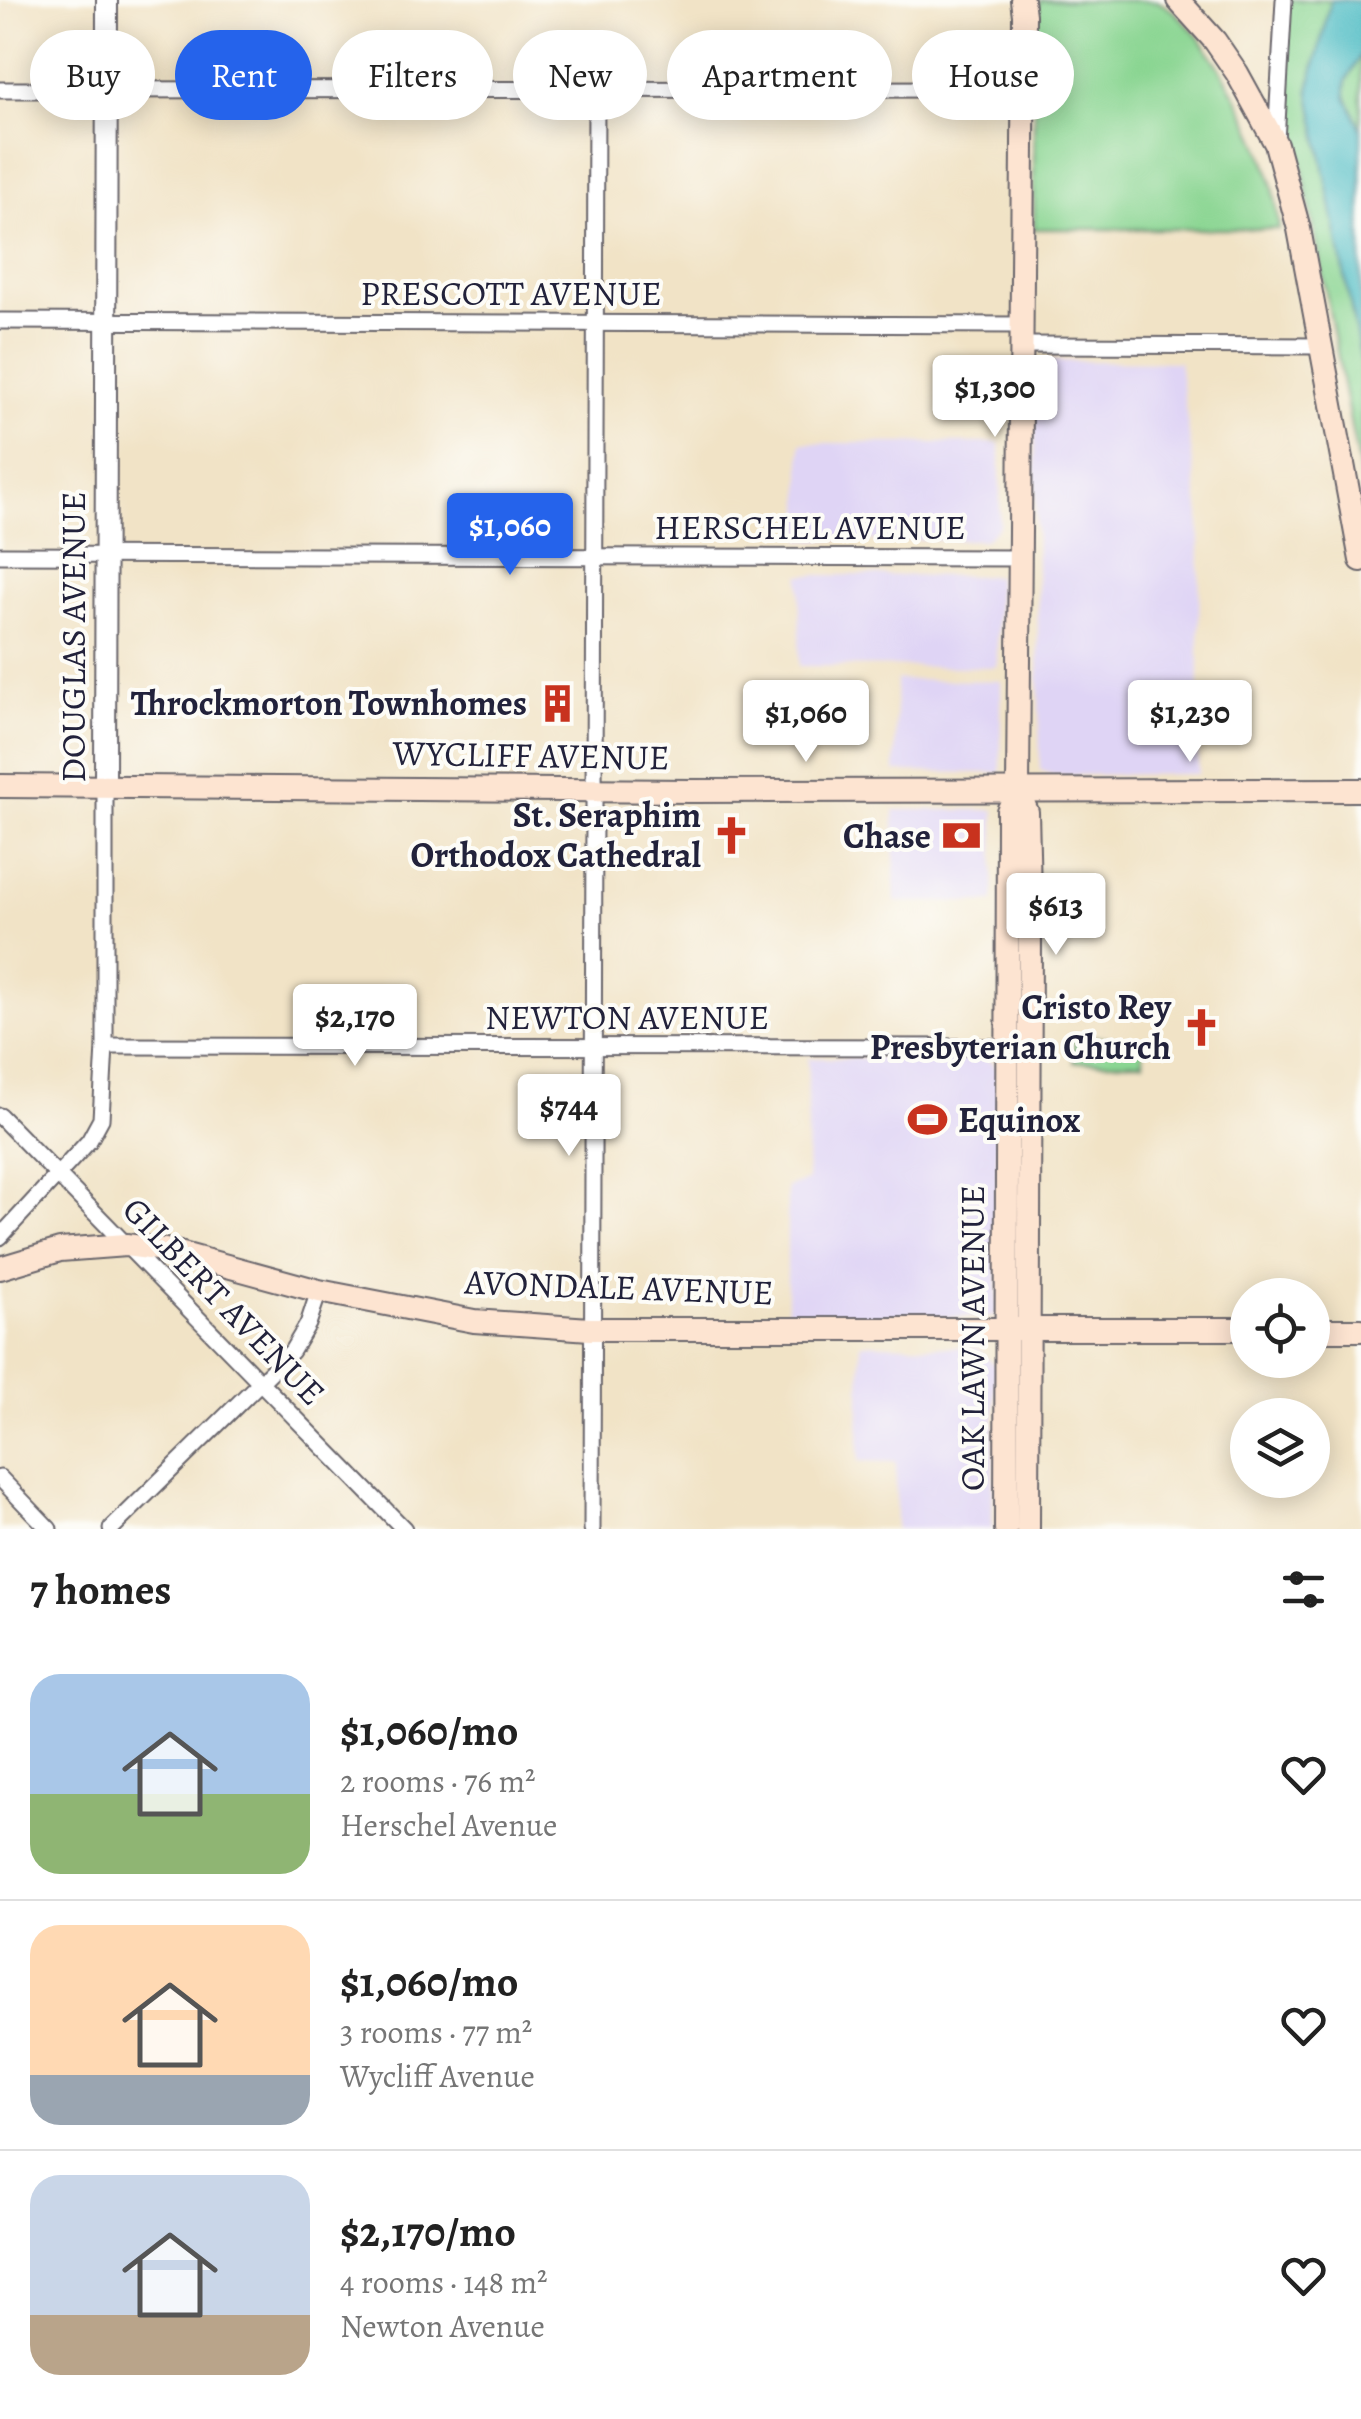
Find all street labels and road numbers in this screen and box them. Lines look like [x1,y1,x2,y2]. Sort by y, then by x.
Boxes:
street label: PRESCOTT AVENUE [360,269,662,317]
street label: DOUGLAS AVENUE [49,491,97,783]
street label: HERSCHEL AVENUE [654,503,966,551]
street label: WYCLIFF AVENUE [391,729,670,781]
street label: NEWTON AVENUE [485,993,769,1041]
street label: OAK LAWN AVENUE [948,1185,996,1491]
street label: GILBERT AVENUE [112,1186,336,1416]
street label: AVONDALE AVENUE [463,1258,774,1316]

